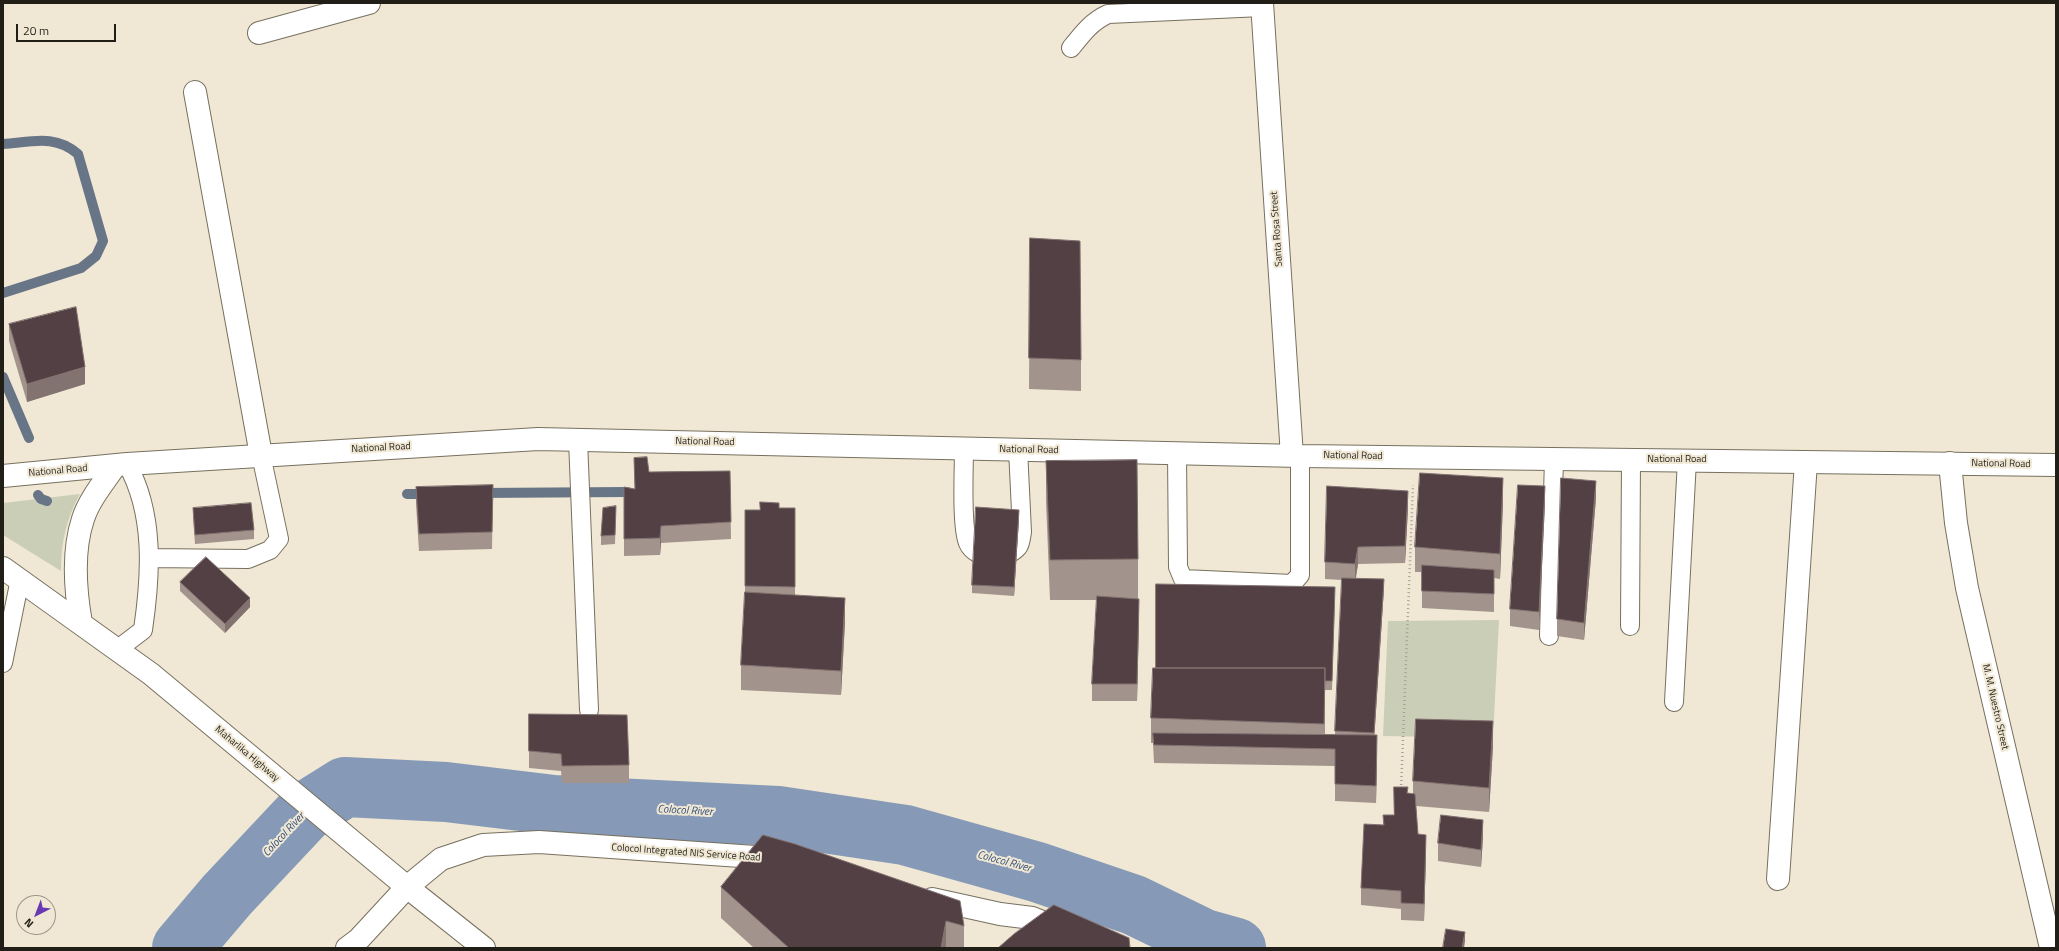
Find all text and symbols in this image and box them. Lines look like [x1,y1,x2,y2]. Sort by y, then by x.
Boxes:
scale bar [18,16,118,42]
text: 20 m [23,21,49,40]
street label: Santa Rosa Street [1268,191,1286,267]
street label: National Road [675,435,735,449]
street label: National Road [351,440,411,456]
street label: National Road [999,443,1059,457]
street label: National Road [1323,449,1383,463]
street label: National Road [1647,454,1707,466]
street label: National Road [1971,457,2031,471]
street label: National Road [28,462,88,480]
street label: M. M. Nuestro Street [1979,663,2011,751]
street label: Maharlika Highway [212,724,282,784]
water label: Colocol River [657,803,713,819]
water label: Colocol River [260,810,308,860]
street label: Colocol Integrated NIS Service Road [611,842,761,864]
water label: Colocol River [976,848,1032,876]
north arrow [16,895,56,935]
text: N [20,915,37,932]

